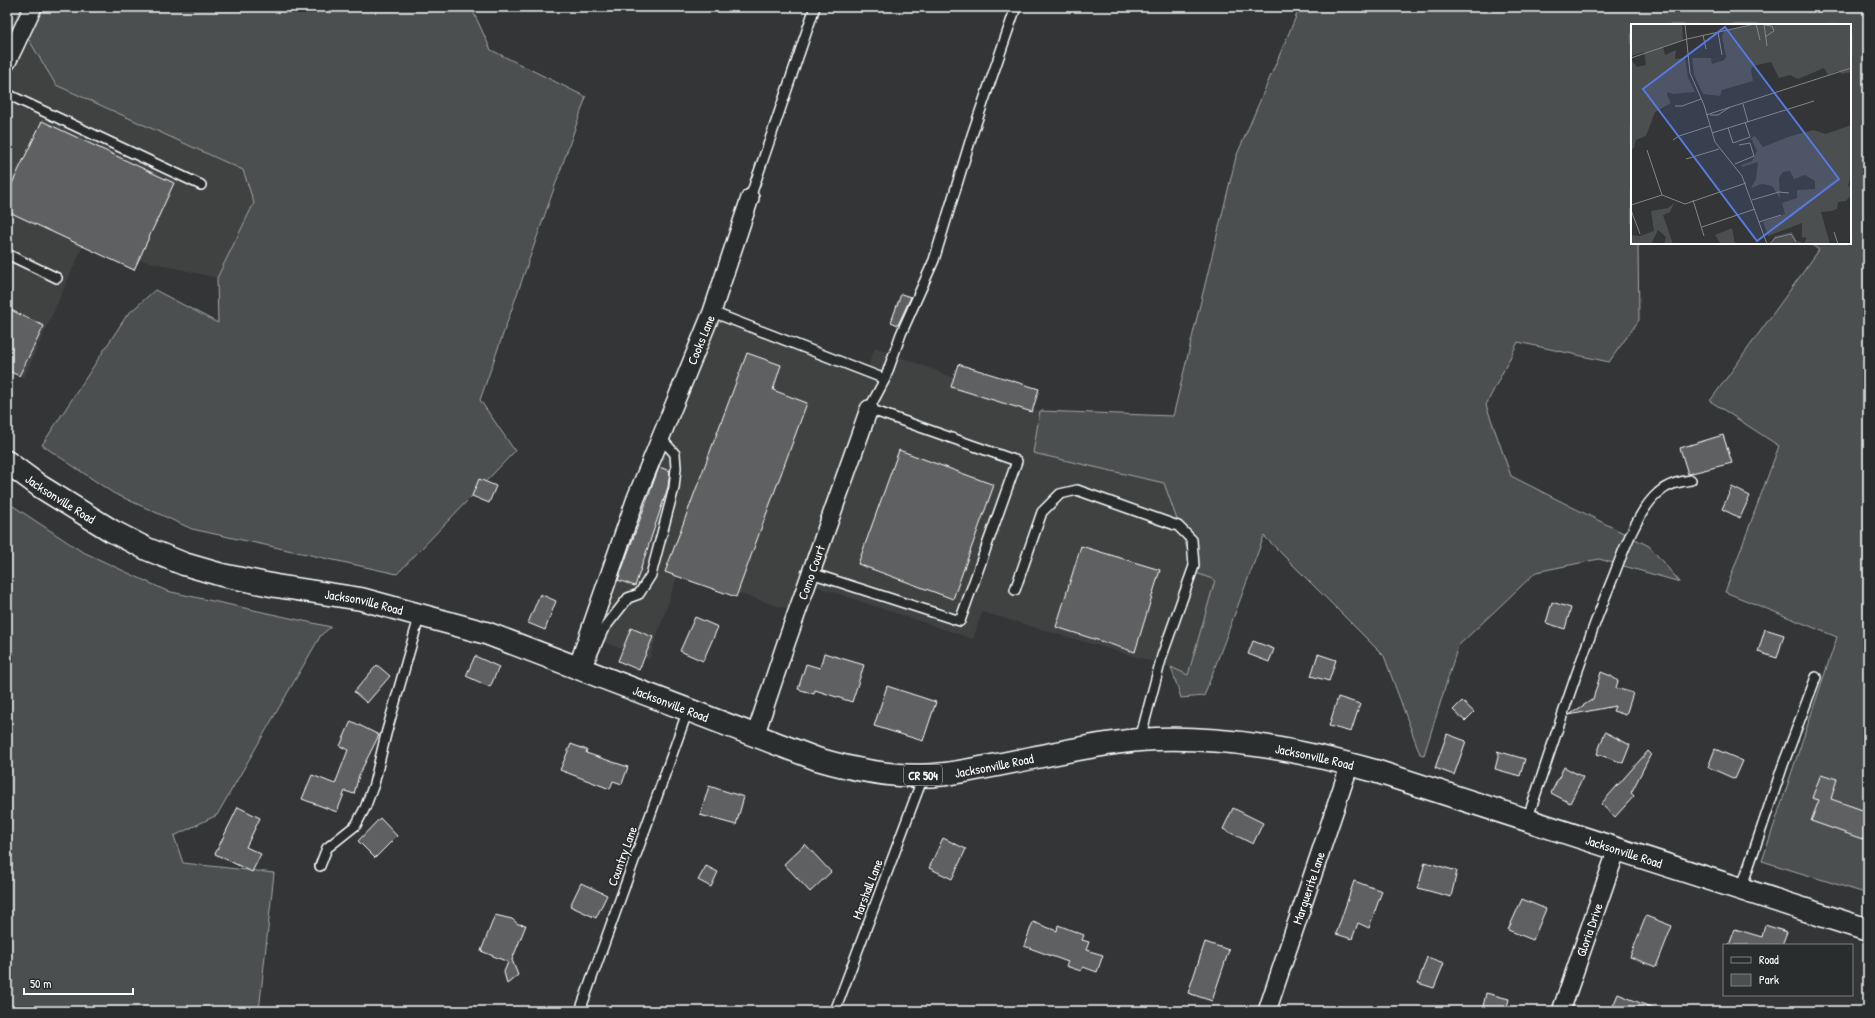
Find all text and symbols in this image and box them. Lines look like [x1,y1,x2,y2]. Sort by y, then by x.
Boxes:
inset map [1631,24,1851,244]
street label: Cooks Lane [683,312,719,367]
street label: Jacksonville Road [22,470,99,528]
street label: Como Court [793,542,829,602]
street label: Jacksonville Road [323,585,405,619]
street label: Jacksonville Road [630,681,711,726]
street label: Jacksonville Road [1274,739,1356,774]
street label: Jacksonville Road [953,749,1035,782]
road number: CR 504 [904,765,942,785]
street label: Country Lane [603,824,641,888]
street label: Jacksonville Road [1583,830,1665,872]
street label: Marguerite Lane [1288,849,1329,927]
street label: Marshall Lane [847,856,887,922]
street label: Gloria Drive [1572,901,1607,959]
legend [1723,944,1853,996]
text: Road [1759,951,1779,968]
scale bar [24,970,133,996]
text: Park [1759,971,1779,988]
text: 50 m [30,975,51,992]

